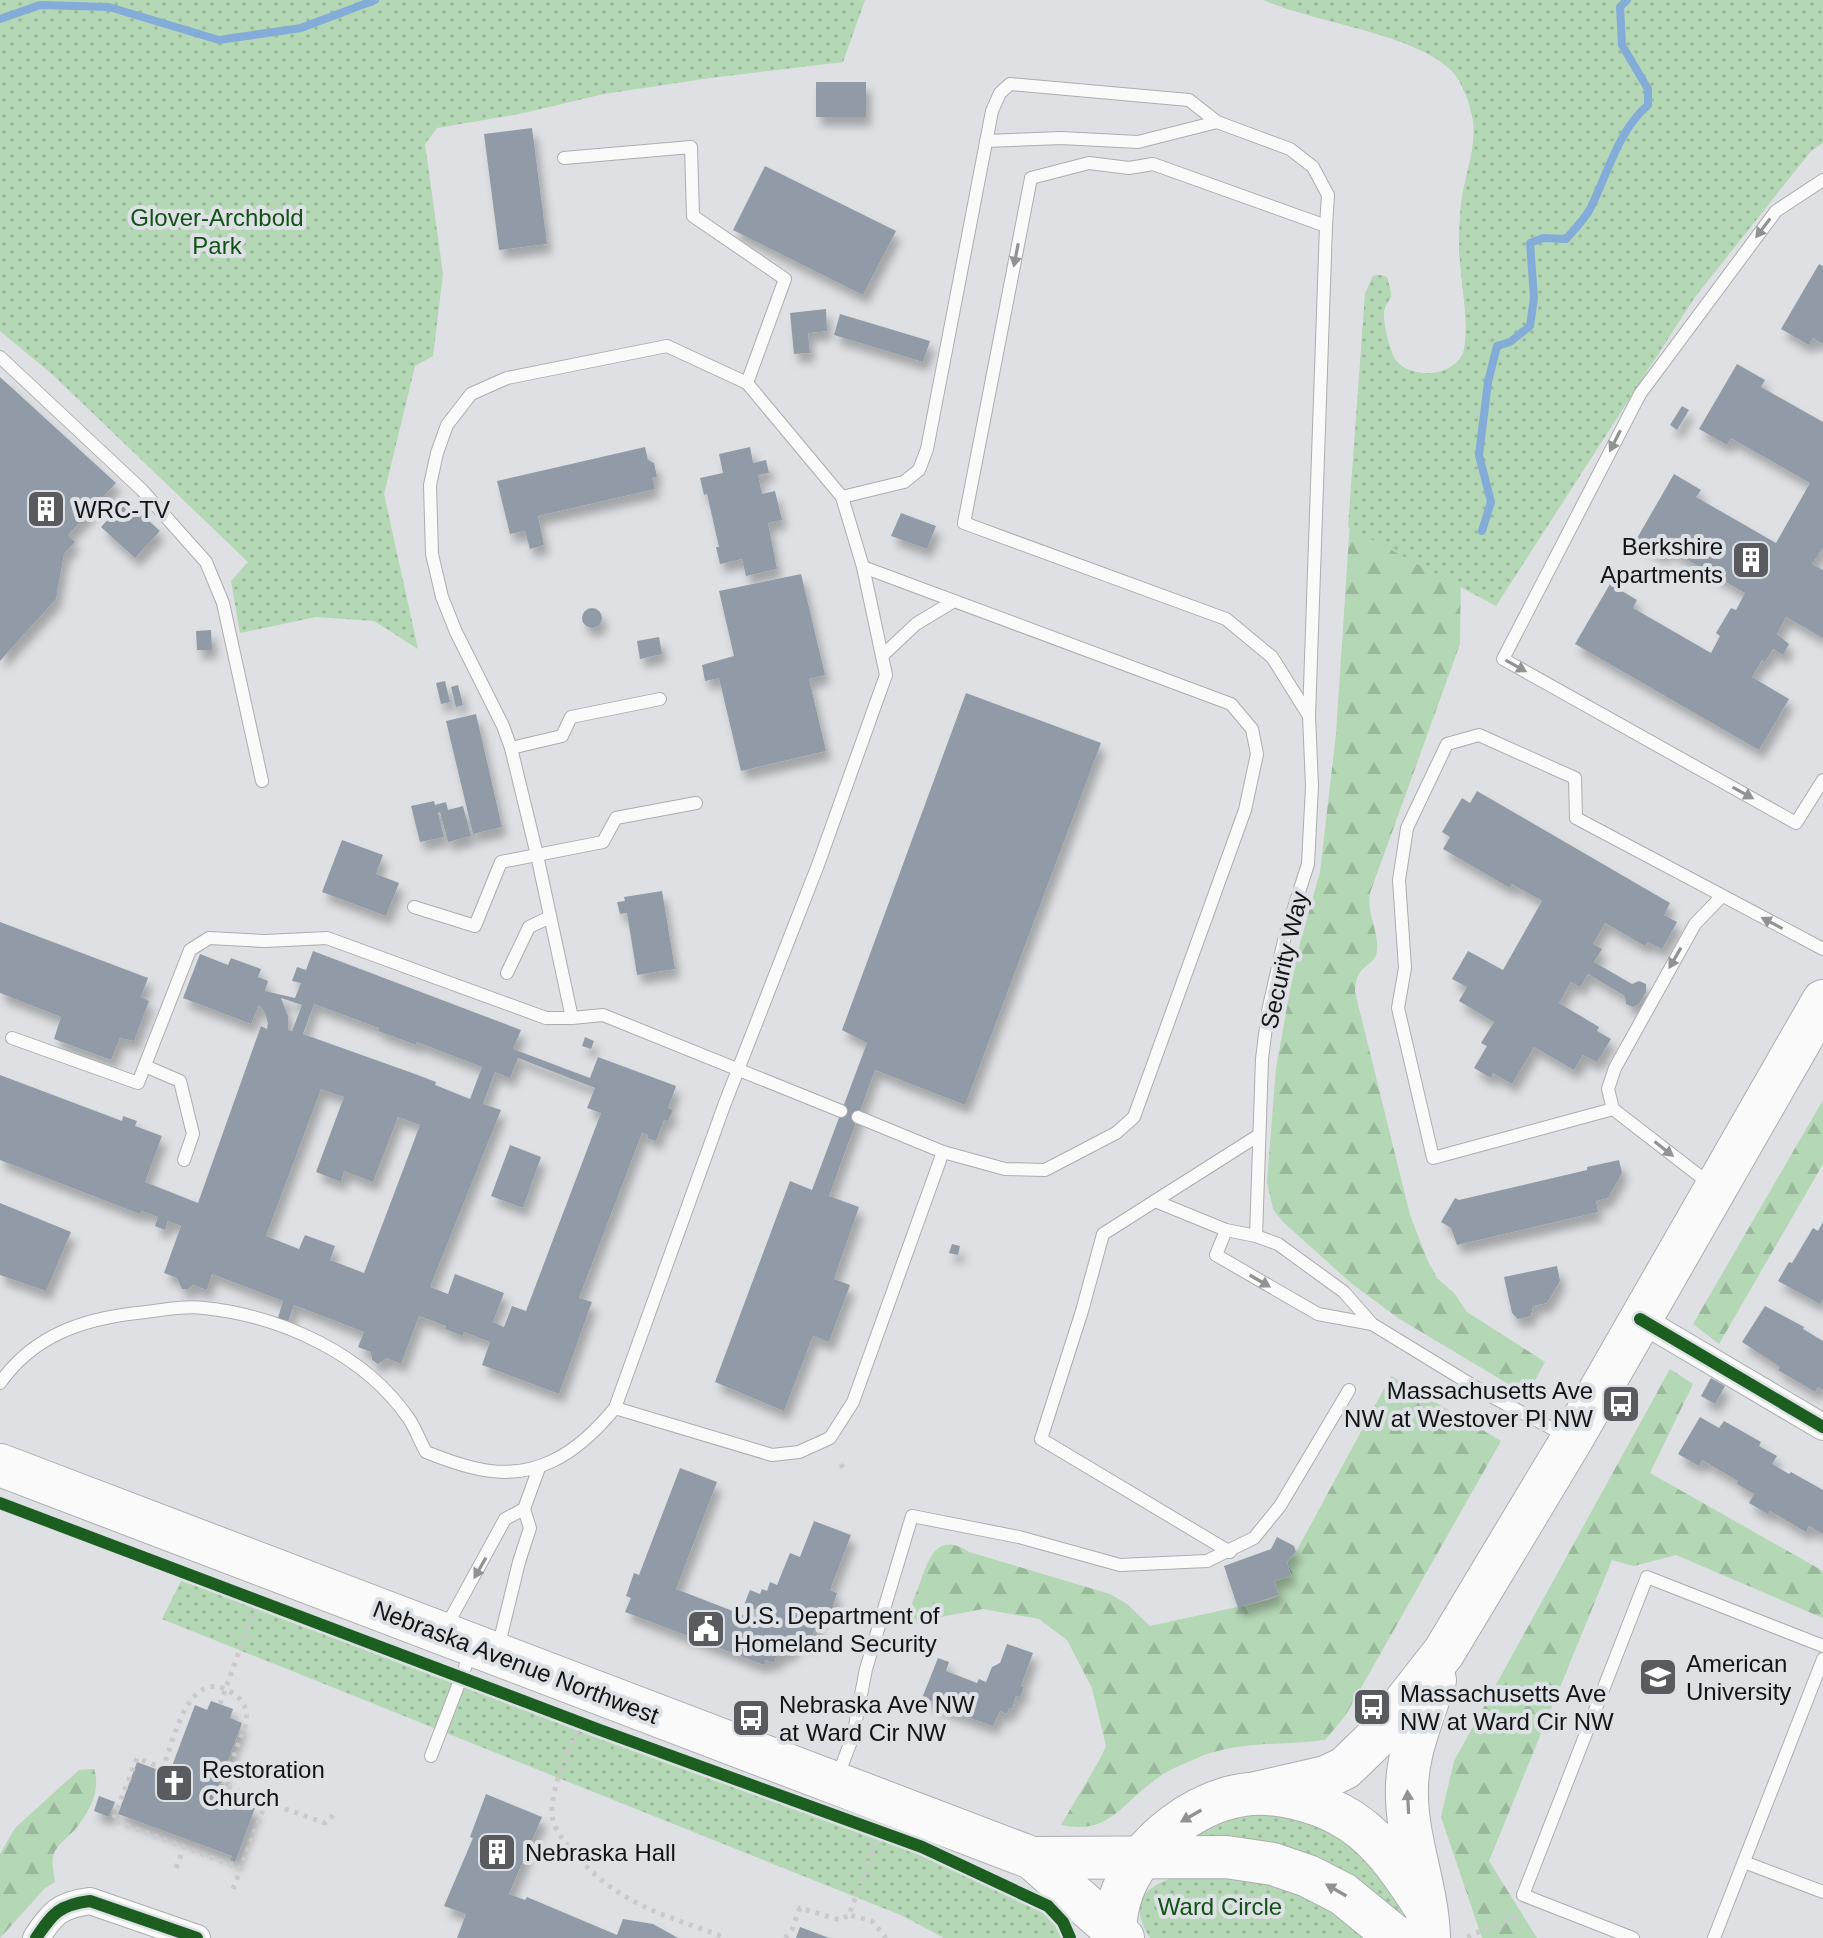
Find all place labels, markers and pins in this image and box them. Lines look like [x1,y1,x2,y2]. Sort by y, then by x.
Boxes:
building icon: WRC-TV [25,488,67,530]
place label: WRC-TV [74,496,170,523]
place label: Berkshire Apartments [1600,533,1723,588]
building icon: Berkshire Apartments [1730,539,1772,581]
place label: Massachusetts Ave NW at Westover Pl NW [1344,1377,1593,1432]
bus stop icon: Massachusetts Ave NW at Westover Pl NW [1600,1383,1642,1425]
place label: U.S. Department of Homeland Security [734,1602,940,1657]
public building icon: U.S. Department of Homeland Security [685,1608,727,1650]
place label: American University [1686,1650,1791,1705]
school or university icon: American University [1637,1656,1679,1698]
place label: Massachusetts Ave NW at Ward Cir NW [1400,1680,1614,1735]
bus stop icon: Massachusetts Ave NW at Ward Cir NW [1351,1686,1393,1728]
place label: Nebraska Ave NW at Ward Cir NW [779,1691,975,1746]
bus stop icon: Nebraska Ave NW at Ward Cir NW [730,1697,772,1739]
place label: Restoration Church [202,1756,325,1811]
church icon: Restoration Church [153,1762,195,1804]
building icon: Nebraska Hall [476,1831,518,1873]
place label: Nebraska Hall [525,1839,676,1866]

